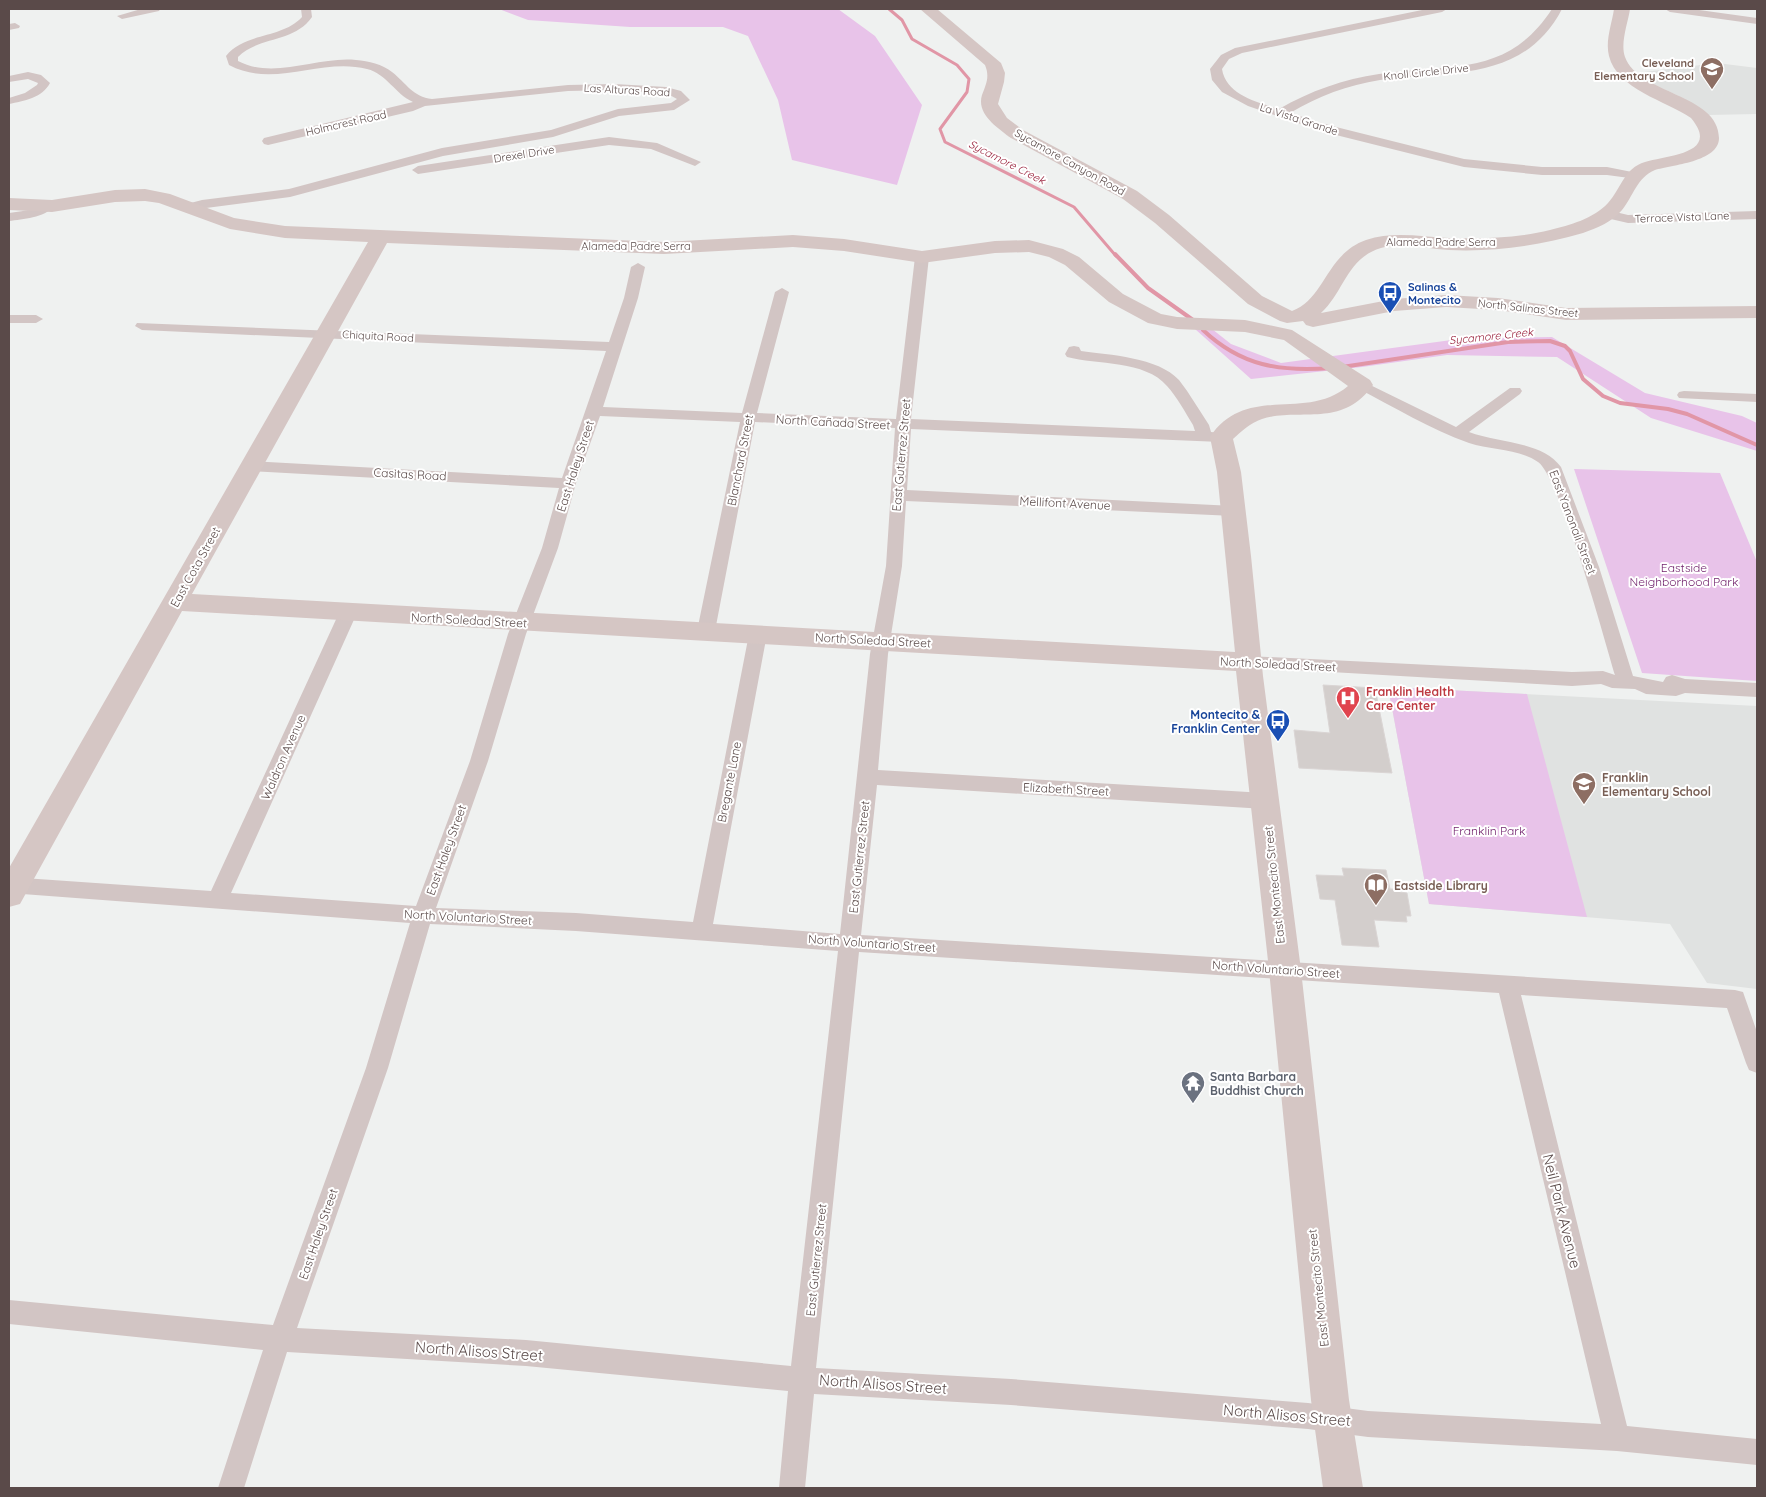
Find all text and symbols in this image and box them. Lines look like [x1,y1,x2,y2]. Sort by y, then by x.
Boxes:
place label: Cleveland Elementary School [1594,56,1694,83]
school or university icon: Cleveland Elementary School [1699,56,1725,90]
street label: Knoll Circle Drive [1383,61,1469,83]
street label: Las Alturas Road [583,81,671,99]
street label: La Vista Grande [1258,100,1340,138]
street label: Holmcrest Road [304,107,388,139]
street label: Sycamore Canyon Road [1012,126,1128,198]
water label: Sycamore Creek [966,137,1049,188]
street label: Drexel Drive [493,142,555,166]
street label: Terrace Vista Lane [1634,208,1730,226]
street label: Alameda Padre Serra [1386,235,1496,249]
street label: Alameda Padre Serra [581,239,691,253]
bus stop icon: Salinas & Montecito [1377,280,1403,314]
place label: Salinas & Montecito [1408,280,1461,307]
street label: North Salinas Street [1477,296,1579,320]
water label: Sycamore Creek [1448,325,1535,347]
street label: Chiquita Road [342,327,414,345]
street label: East Gutierrez Street [889,398,913,512]
street label: North Cañada Street [775,412,891,432]
street label: Blanchard Street [724,413,756,507]
street label: East Haley Street [553,418,597,514]
street label: Casitas Road [373,465,447,483]
street label: East Yanonali Street [1546,468,1600,576]
street label: Mellifont Avenue [1019,493,1111,513]
street label: East Cota Street [167,524,223,610]
park label: Eastside Neighborhood Park [1630,560,1738,589]
street label: North Soledad Street [411,609,527,631]
street label: North Soledad Street [815,629,931,651]
street label: North Soledad Street [1220,653,1336,675]
place label: Franklin Health Care Center [1366,684,1454,713]
hospital icon: Franklin Health Care Center [1335,685,1361,719]
place label: Montecito & Franklin Center [1171,707,1260,736]
bus stop icon: Montecito & Franklin Center [1265,708,1291,742]
street label: Waldron Avenue [258,712,309,802]
street label: Bregante Lane [714,740,744,824]
place label: Franklin Elementary School [1602,770,1711,799]
school or university icon: Franklin Elementary School [1571,771,1597,805]
street label: Elizabeth Street [1023,779,1109,799]
street label: East Gutierrez Street [846,800,872,914]
street label: East Haley Street [423,803,469,897]
park label: Franklin Park [1453,823,1525,838]
street label: East Montecito Street [1260,826,1288,944]
library icon: Eastside Library [1363,872,1389,906]
place label: Eastside Library [1394,878,1488,893]
street label: North Voluntario Street [404,906,532,928]
street label: North Voluntario Street [808,931,936,955]
street label: North Voluntario Street [1212,957,1340,981]
place label: Santa Barbara Buddhist Church [1210,1069,1304,1098]
temple icon: Santa Barbara Buddhist Church [1180,1070,1206,1104]
street label: Neil Park Avenue [1539,1152,1585,1270]
street label: East Haley Street [295,1187,341,1281]
street label: East Gutierrez Street [803,1203,829,1317]
street label: East Montecito Street [1304,1229,1332,1347]
street label: North Alisos Street [414,1337,544,1365]
street label: North Alisos Street [818,1370,948,1398]
street label: North Alisos Street [1222,1400,1352,1430]

